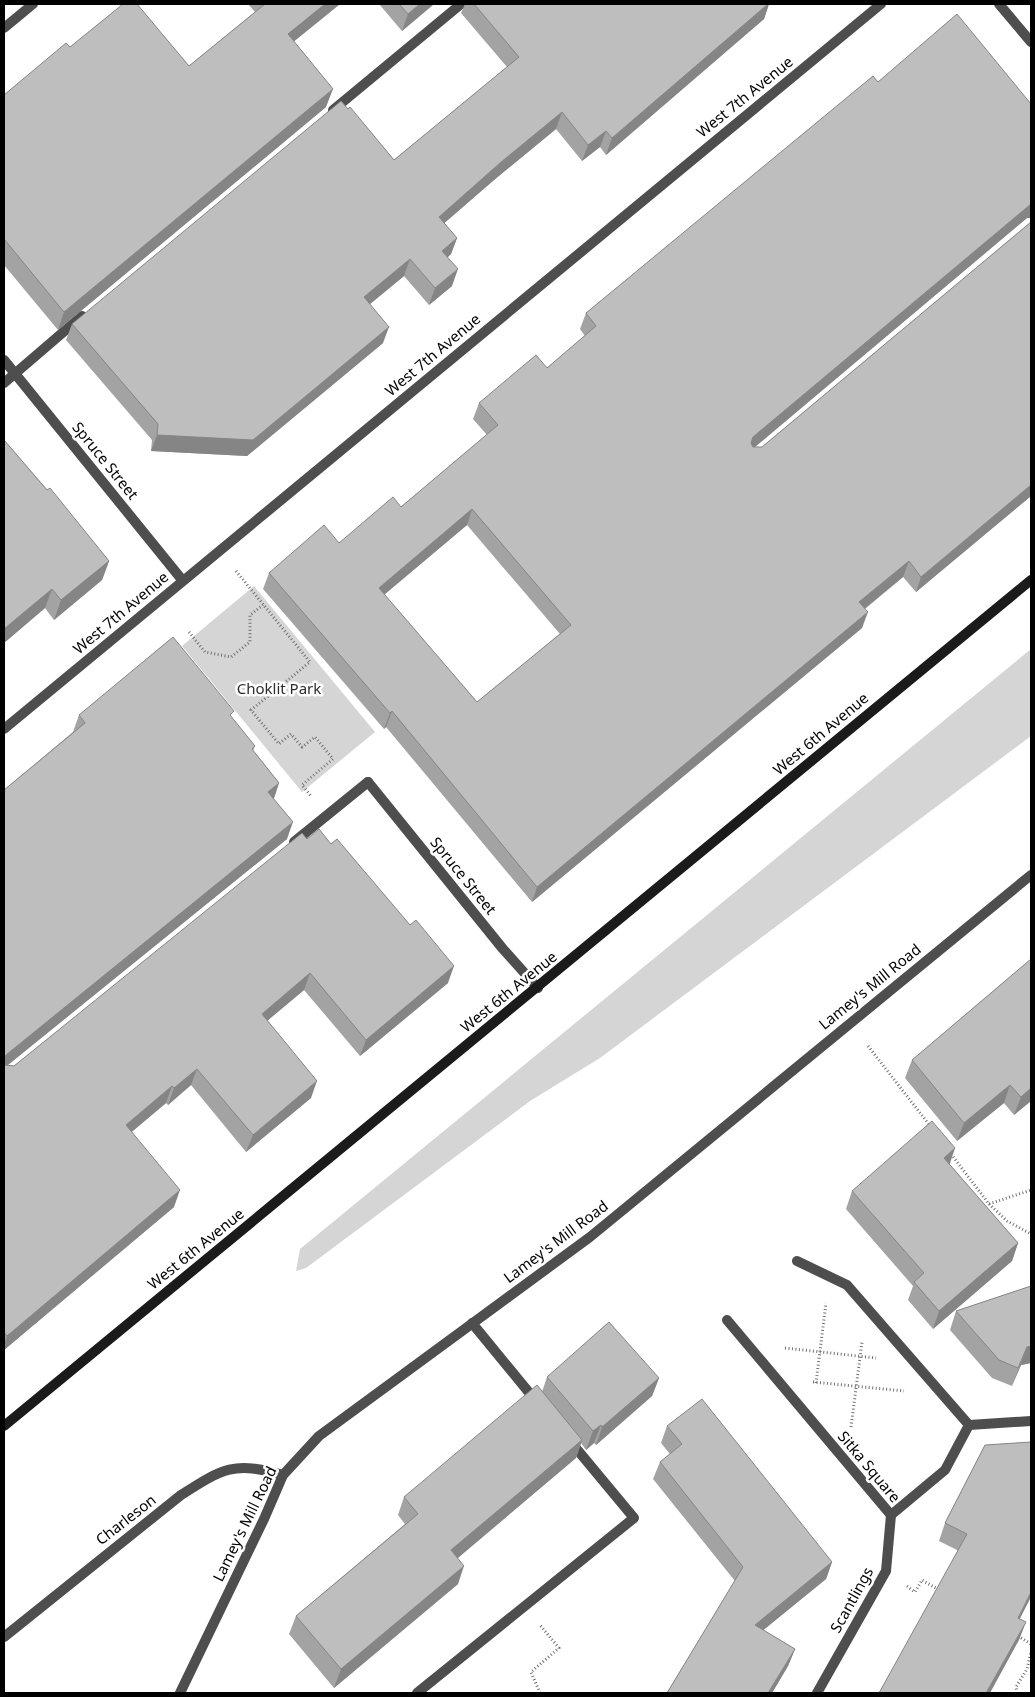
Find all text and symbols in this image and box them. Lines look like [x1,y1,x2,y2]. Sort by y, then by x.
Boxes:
street label: West 7th Avenue [692,51,797,141]
street label: West 7th Avenue [381,309,484,400]
street label: Spruce Street [68,417,144,504]
street label: West 7th Avenue [69,567,172,658]
park label: Choklit Park [237,678,321,698]
street label: West 6th Avenue [769,688,872,779]
street label: Spruce Street [426,832,502,919]
street label: Lamey's Mill Road [814,939,925,1034]
street label: West 6th Avenue [456,946,561,1036]
street label: Lamey's Mill Road [499,1195,612,1287]
street label: West 6th Avenue [143,1203,248,1293]
street label: Sitka Square [834,1426,906,1506]
street label: Lamey's Mill Road [208,1463,281,1585]
street label: Charleson [91,1489,160,1549]
street label: Scantlings [825,1563,877,1636]

